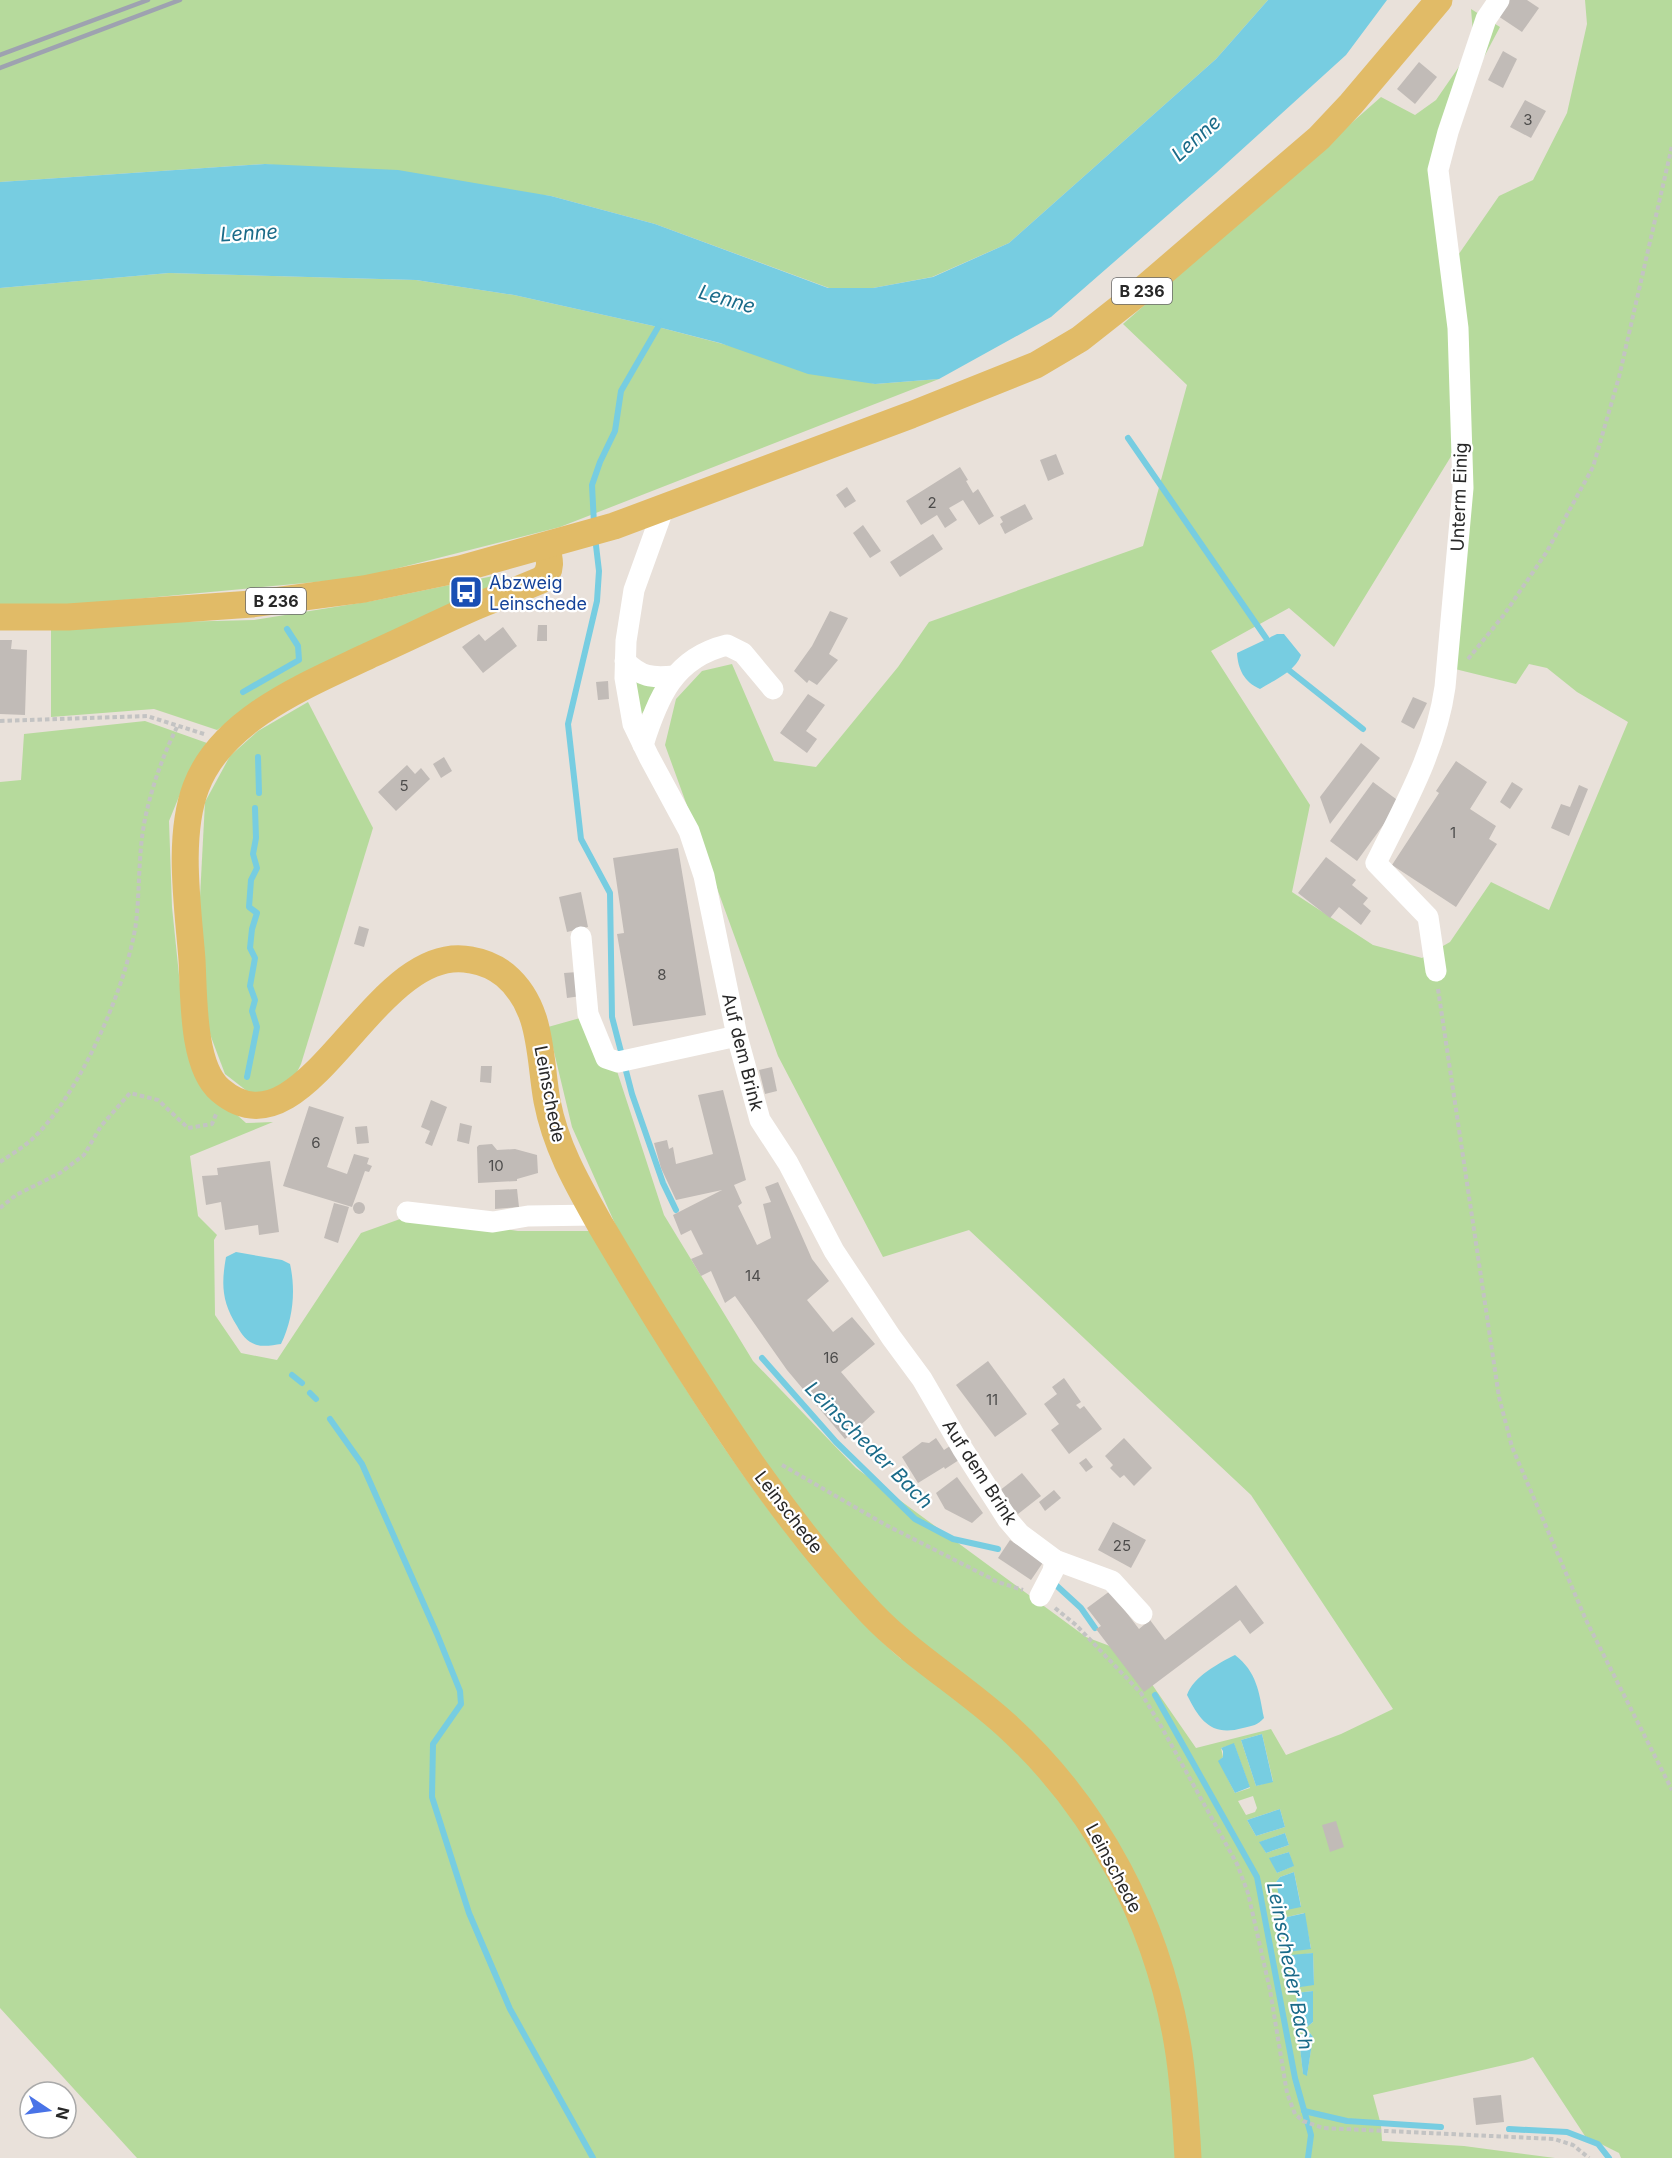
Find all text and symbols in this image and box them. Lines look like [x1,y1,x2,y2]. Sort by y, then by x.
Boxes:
water label: Lenne [1166,110,1226,166]
house number: 3 [1523,110,1533,129]
water label: Lenne [219,219,279,247]
road number: B 236 [1112,278,1172,304]
water label: Lenne [696,279,758,319]
street label: Unterm Einig [1447,442,1471,552]
house number: 2 [927,493,937,512]
place label: Abzweig Leinschede [489,572,587,614]
bus stop icon: Abzweig Leinschede [448,574,484,610]
road number: B 236 [246,588,306,614]
house number: 5 [399,776,409,795]
house number: 1 [1450,823,1456,842]
house number: 8 [657,965,667,984]
street label: Auf dem Brink [718,991,768,1113]
street label: Leinschede [530,1044,570,1144]
house number: 6 [311,1133,321,1152]
house number: 10 [488,1156,504,1175]
house number: 14 [745,1266,761,1285]
house number: 16 [823,1348,839,1367]
water label: Leinscheder Bach [800,1376,938,1514]
house number: 11 [986,1390,998,1409]
street label: Auf dem Brink [938,1416,1022,1528]
street label: Leinschede [751,1467,827,1557]
house number: 25 [1113,1536,1131,1555]
street label: Leinschede [1082,1820,1146,1916]
water label: Leinscheder Bach [1262,1880,1318,2052]
north arrow [18,2080,78,2140]
text: N [51,2105,74,2122]

